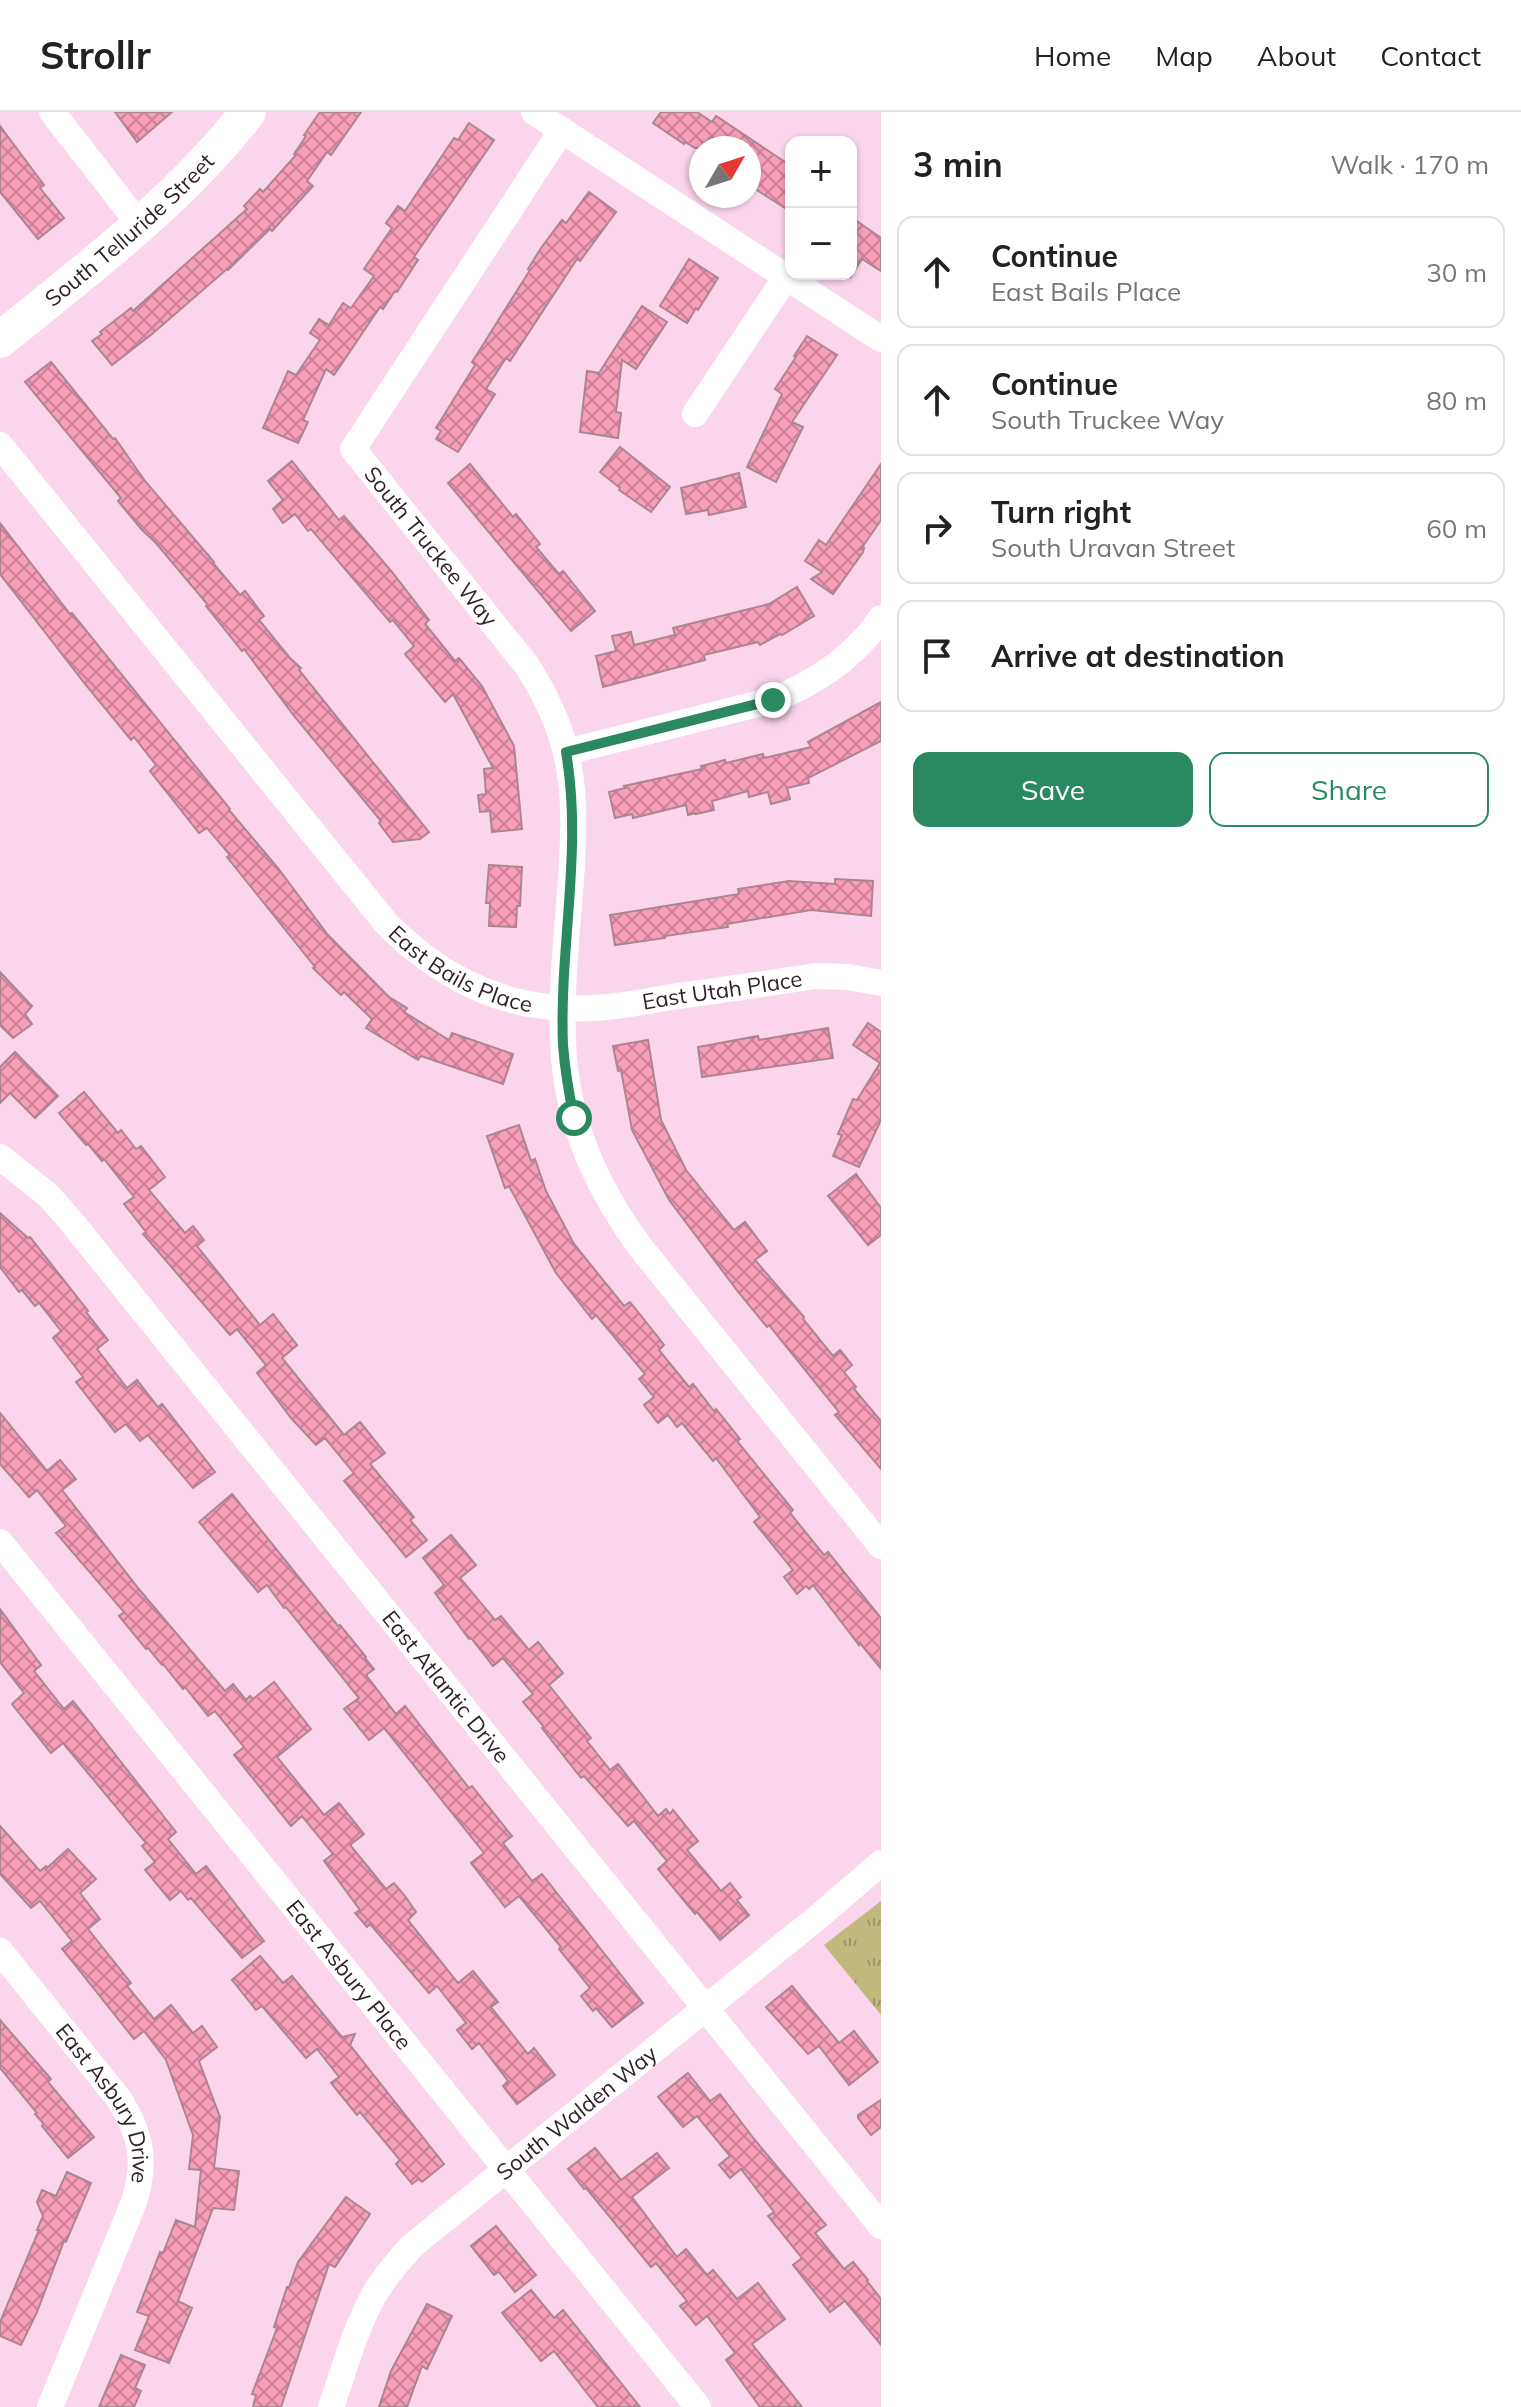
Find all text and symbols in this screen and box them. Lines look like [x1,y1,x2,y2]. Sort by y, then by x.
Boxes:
text: Strollr [40,31,151,79]
text: Home [1034,38,1111,73]
text: Map [1155,38,1213,73]
text: About [1257,38,1336,73]
text: Contact [1380,38,1481,73]
north arrow [689,136,761,208]
map controls [785,136,857,280]
button: + [785,136,857,208]
text: 3 min [913,143,1003,186]
street label: South Telluride Street [39,147,220,312]
text: Walk · 170 m [1330,148,1489,181]
button: − [785,208,857,280]
text: Continue [991,237,1118,275]
icon: ahead [915,250,959,294]
text: 30 m [1426,256,1487,289]
text: East Bails Place [991,275,1181,308]
text: Continue [991,365,1118,403]
icon: ahead [915,378,959,422]
text: 80 m [1426,384,1487,417]
text: South Truckee Way [991,403,1224,436]
street label: South Truckee Way [358,461,504,632]
text: Turn right [991,493,1131,531]
icon: right [915,506,959,550]
text: 60 m [1426,512,1487,545]
text: South Uravan Street [991,531,1235,564]
icon: arrive [915,634,959,678]
text: Arrive at destination [991,637,1285,675]
route end [755,682,791,718]
button: Save [913,752,1193,827]
button: Share [1209,752,1489,827]
street label: East Bails Place [383,919,535,1018]
street label: East Utah Place [640,964,804,1016]
route start [556,1100,592,1136]
street label: East Atlantic Drive [376,1605,516,1769]
street label: East Asbury Place [280,1894,418,2055]
street label: East Asbury Drive [50,2018,155,2185]
street label: South Walden Way [490,2039,663,2186]

